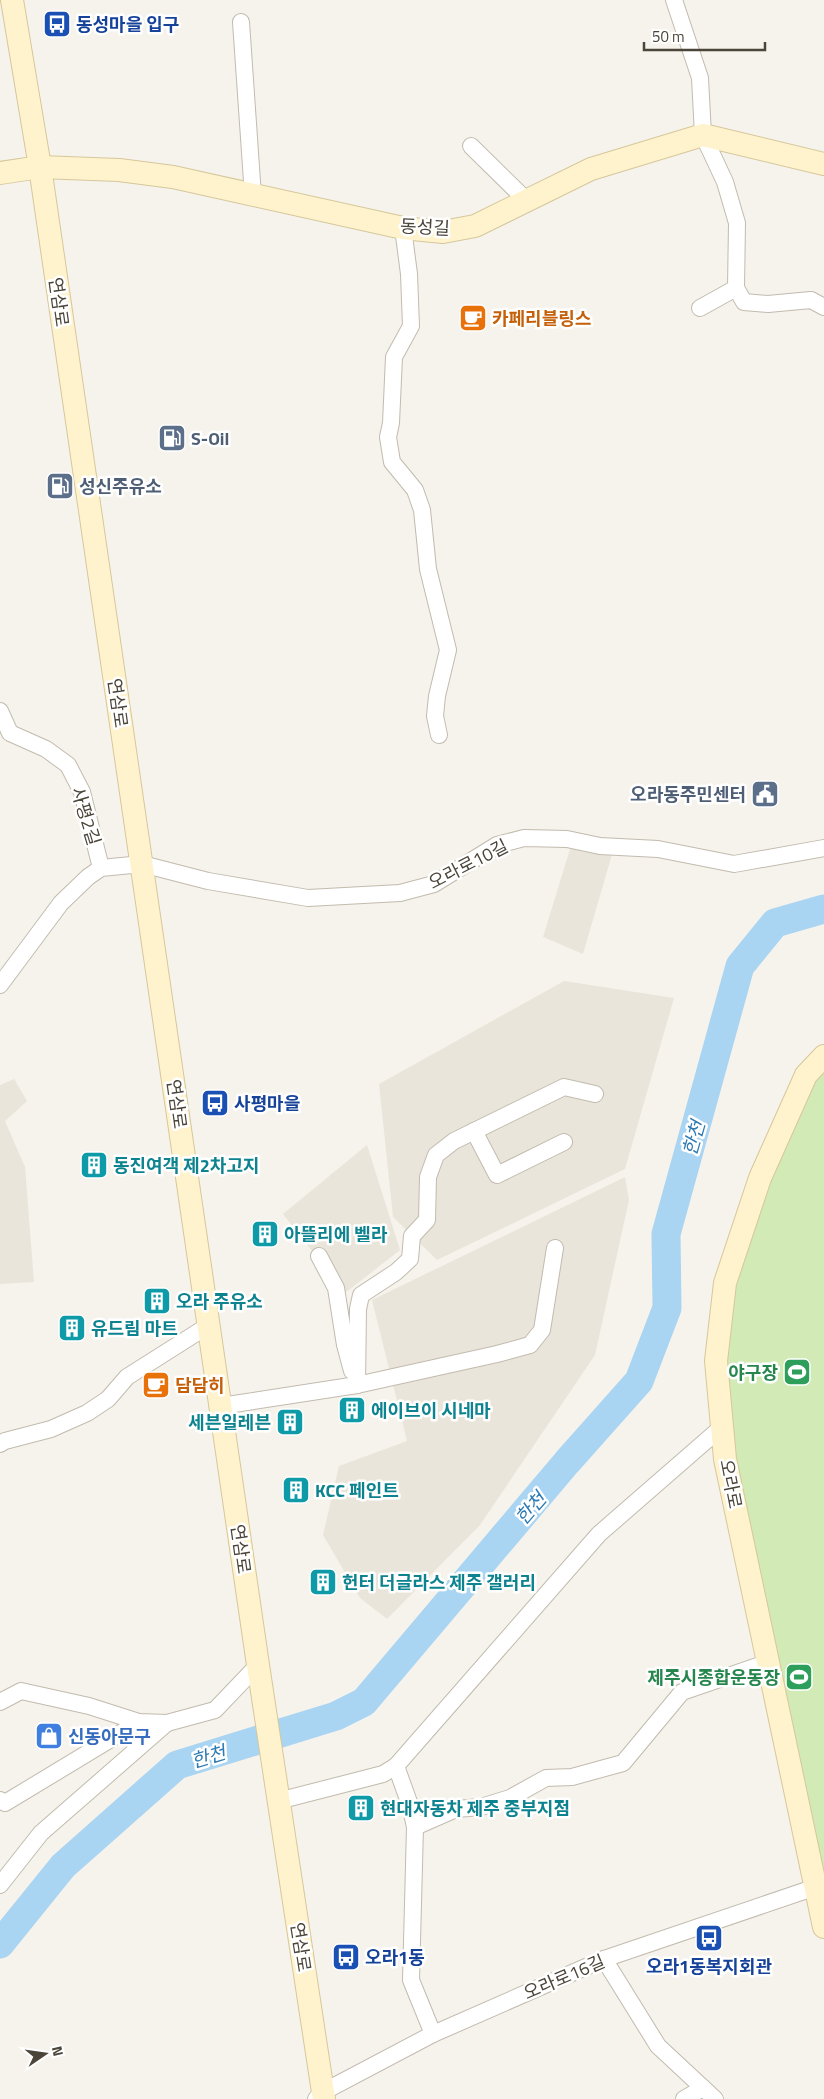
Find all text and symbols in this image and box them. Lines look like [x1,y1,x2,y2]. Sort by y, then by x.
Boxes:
bus stop icon: 동성마을 입구 [42,9,72,39]
place label: 동성마을 입구 [76,11,179,38]
scale bar [644,20,765,52]
text: 50 m [652,25,685,48]
street label: 동성길 [399,212,451,242]
street label: 연삼로 [42,276,76,328]
cafe icon: 카페리블링스 [458,303,488,333]
place label: 카페리블링스 [492,305,591,332]
fuel station icon: S-Oil [157,423,187,453]
place label: S-Oil [191,425,229,452]
fuel station icon: 성신주유소 [45,471,75,501]
place label: 성신주유소 [79,473,162,500]
street label: 연삼로 [101,677,135,729]
public building icon: 오라동주민센터 [750,779,780,809]
place label: 오라동주민센터 [630,781,746,808]
street label: 사평2길 [64,783,108,849]
street label: 오라로10길 [423,832,513,896]
street label: 연삼로 [160,1078,194,1130]
bus stop icon: 사평마을 [200,1088,230,1118]
place label: 사평마을 [234,1090,300,1117]
water label: 한천 [674,1116,712,1159]
building icon: 동진여객 제2차고지 [79,1150,109,1180]
place label: 동진여객 제2차고지 [113,1152,260,1179]
building icon: 아뜰리에 벨라 [250,1219,280,1249]
place label: 아뜰리에 벨라 [284,1221,388,1248]
building icon: 오라 주유소 [142,1286,172,1316]
place label: 오라 주유소 [176,1288,263,1315]
building icon: 유드림 마트 [57,1313,87,1343]
place label: 유드림 마트 [91,1315,178,1342]
sports icon: 야구장 [782,1357,812,1387]
place label: 야구장 [728,1359,778,1386]
cafe icon: 담담히 [141,1370,171,1400]
place label: 담담히 [175,1372,225,1399]
building icon: 에이브이 시네마 [337,1395,367,1425]
place label: 에이브이 시네마 [371,1397,491,1424]
building icon: 세븐일레븐 [275,1407,305,1437]
place label: 세븐일레븐 [188,1409,271,1436]
street label: 오라로 [713,1457,749,1511]
building icon: KCC 페인트 [281,1475,311,1505]
place label: KCC 페인트 [315,1477,399,1504]
water label: 한천 [508,1484,553,1531]
street label: 연삼로 [224,1523,258,1575]
building icon: 헌터 더글라스 제주 갤러리 [308,1567,338,1597]
place label: 헌터 더글라스 제주 갤러리 [342,1569,536,1596]
sports icon: 제주시종합운동장 [784,1662,814,1692]
place label: 제주시종합운동장 [648,1664,780,1691]
shop icon: 신동아문구 [34,1721,64,1751]
place label: 신동아문구 [68,1723,151,1750]
water label: 한천 [187,1737,230,1775]
building icon: 현대자동차 제주 중부지점 [346,1793,376,1823]
place label: 현대자동차 제주 중부지점 [380,1795,570,1822]
street label: 연삼로 [284,1920,318,1974]
bus stop icon: 오라1동복지회관 [694,1923,724,1953]
bus stop icon: 오라1동 [331,1942,361,1972]
place label: 오라1동 [365,1944,425,1971]
street label: 오라로16길 [519,1948,609,2006]
place label: 오라1동복지회관 [646,1953,772,1980]
north arrow [20,2029,70,2079]
text: N [47,2044,69,2058]

